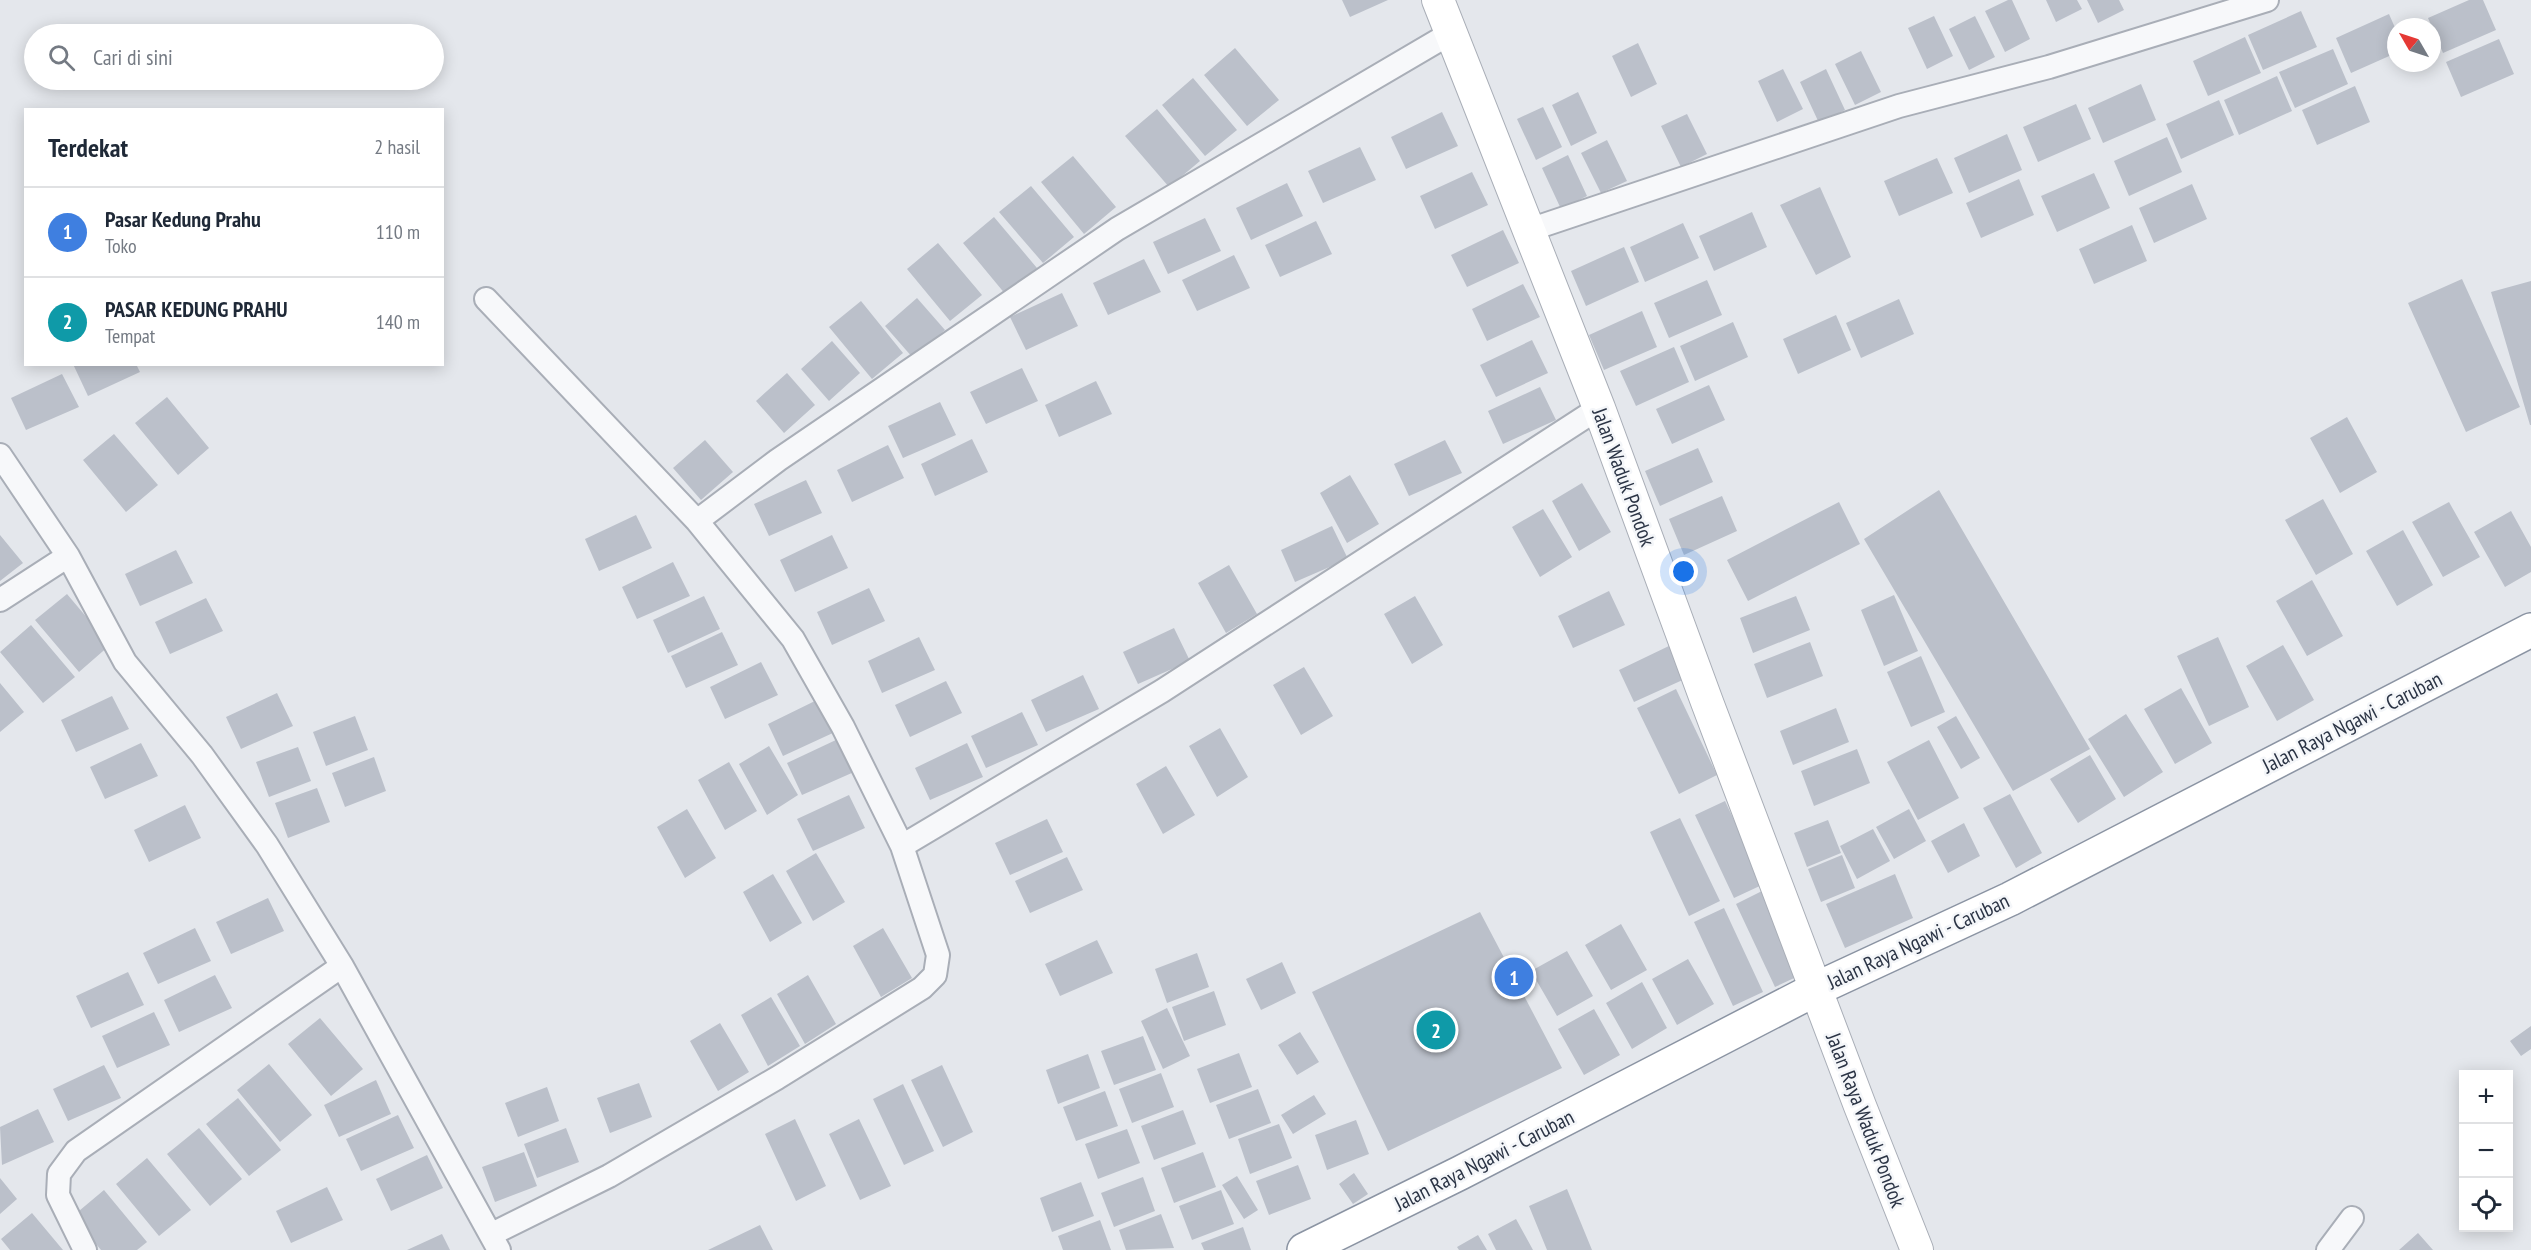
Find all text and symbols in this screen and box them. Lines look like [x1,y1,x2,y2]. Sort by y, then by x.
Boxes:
north arrow [2387,18,2441,72]
search box [24,24,444,90]
icon: search [45,41,78,74]
text: Cari di sini [93,43,173,71]
text: Terdekat [48,131,128,164]
text: 2 hasil [374,134,420,160]
text: Pasar Kedung Prahu [105,205,261,233]
text: 1 [63,219,72,245]
text: 110 m [376,219,420,245]
text: Toko [105,233,137,259]
text: PASAR KEDUNG PRAHU [105,295,288,323]
text: 2 [63,309,72,335]
text: 140 m [376,309,420,335]
text: Tempat [105,323,155,349]
street label: Jalan Waduk Pondok [1586,403,1662,550]
your location [1669,557,1698,586]
street label: Jalan Raya Ngawi - Caruban [2257,665,2446,779]
street label: Jalan Raya Ngawi - Caruban [1822,887,2013,996]
pin: 1 [1494,954,1534,1000]
pin: 2 [1416,1008,1456,1052]
street label: Jalan Raya Waduk Pondok [1820,1028,1912,1211]
map controls [2459,1070,2513,1232]
button: + [2459,1070,2513,1124]
street label: Jalan Raya Ngawi - Caruban [1389,1103,1578,1217]
button: − [2459,1124,2513,1178]
button: locate [2459,1178,2513,1232]

